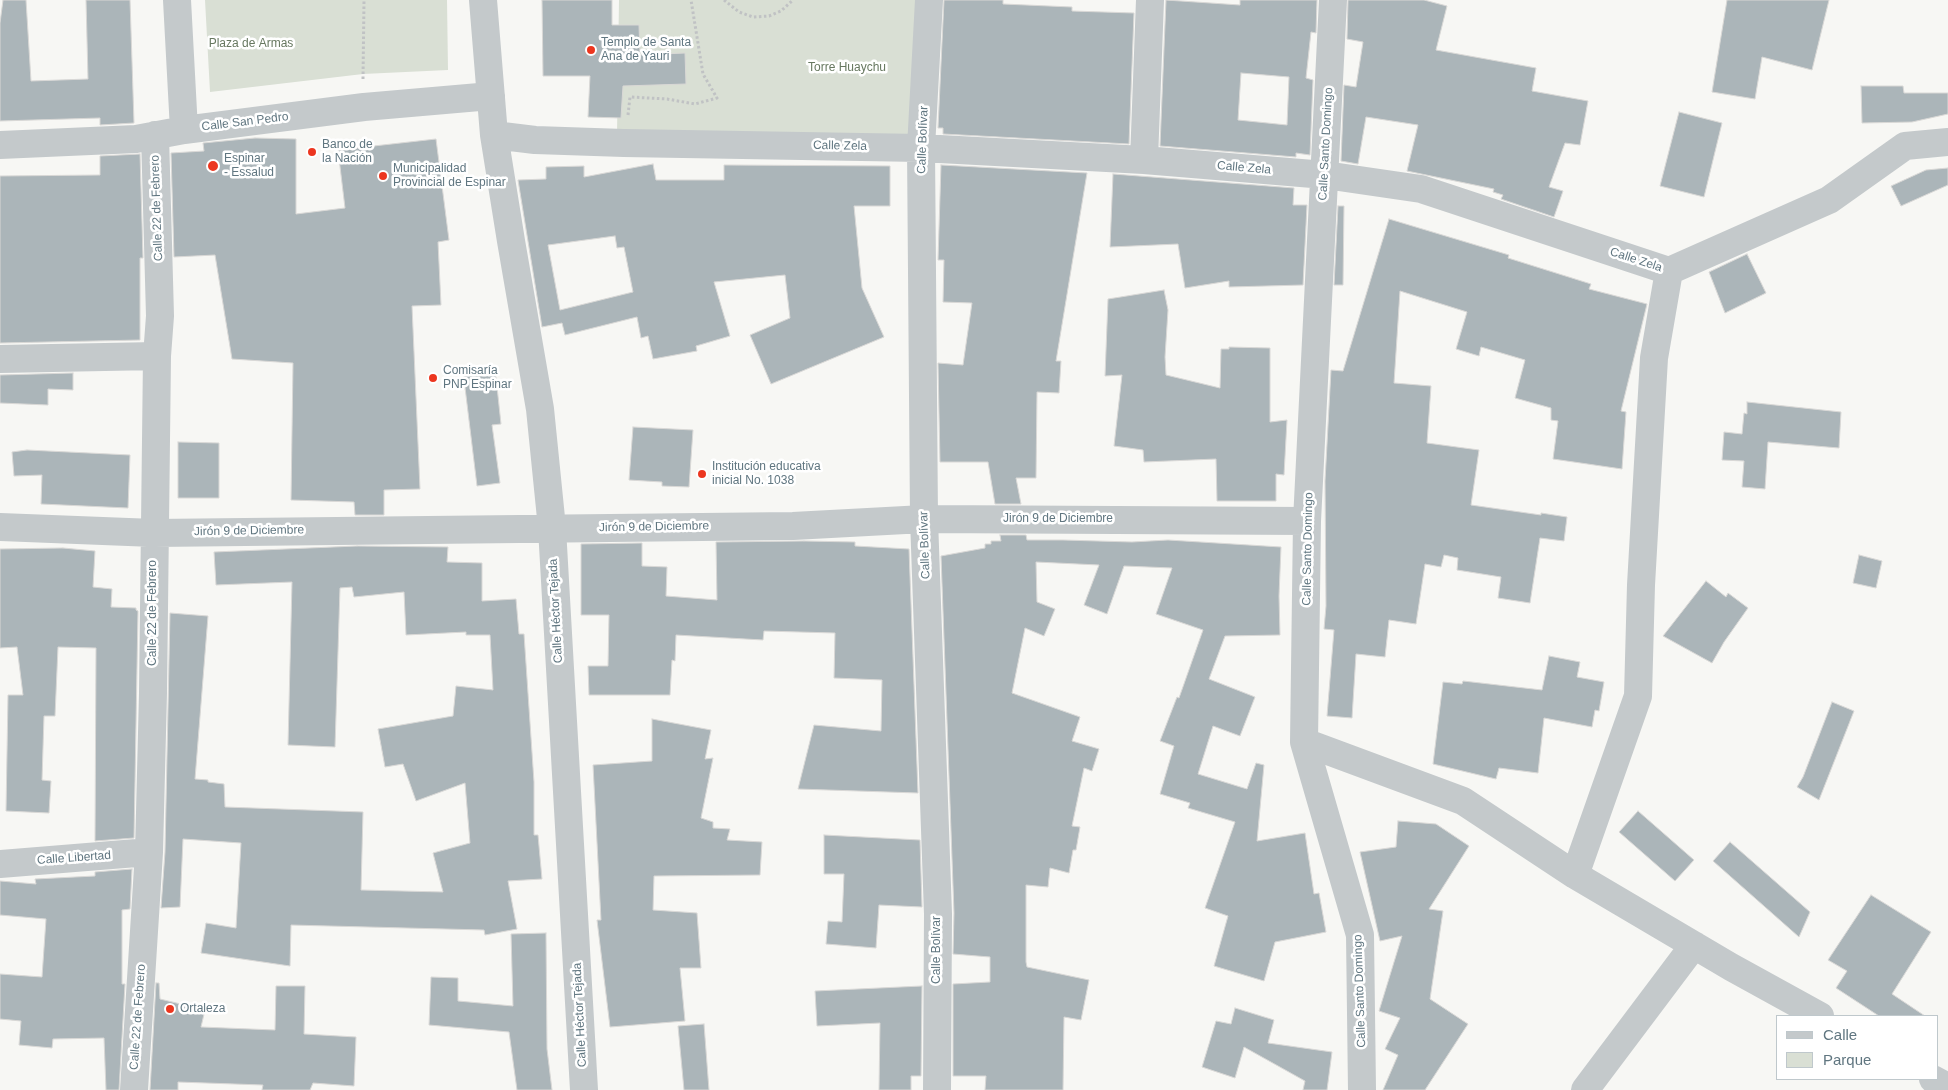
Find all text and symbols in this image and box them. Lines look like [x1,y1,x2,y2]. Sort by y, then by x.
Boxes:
place label: Templo de Santa Ana de Yauri [601,36,691,64]
park label: Plaza de Armas [209,37,293,51]
marker: Templo de Santa Ana de Yauri [585,44,597,56]
park label: Torre Huaychu [808,61,886,75]
street label: Calle Santo Domingo [1316,87,1336,201]
street label: Calle Bolívar [915,106,931,174]
street label: Calle San Pedro [201,110,289,134]
place label: Banco de la Nación [322,138,373,166]
street label: Calle Zela [813,138,867,154]
marker: Banco de la Nación [306,146,318,158]
place label: Espinar - Essalud [224,152,274,180]
street label: Calle 22 de Febrero [148,155,166,261]
street label: Calle Zela [1216,158,1272,178]
marker: Espinar - Essalud [206,159,220,173]
place label: Municipalidad Provincial de Espinar [393,162,506,190]
marker: Municipalidad Provincial de Espinar [377,170,389,182]
street label: Calle Zela [1608,245,1664,275]
place label: Comisaría PNP Espinar [443,364,512,392]
marker: Comisaría PNP Espinar [427,372,439,384]
place label: Institución educativa inicial No. 1038 [712,460,821,488]
marker: Institución educativa inicial No. 1038 [696,468,708,480]
street label: Calle Santo Domingo [1300,492,1316,606]
street label: Calle Bolívar [917,511,933,579]
street label: Jirón 9 de Diciembre [1003,512,1113,526]
street label: Jirón 9 de Diciembre [599,519,709,535]
street label: Jirón 9 de Diciembre [194,523,304,539]
street label: Calle Héctor Tejada [546,558,566,664]
street label: Calle 22 de Febrero [146,560,160,666]
street label: Calle Libertad [37,848,111,868]
street label: Calle Bolívar [930,916,944,984]
street label: Calle Santo Domingo [1351,934,1369,1048]
street label: Calle Héctor Tejada [570,962,590,1068]
street label: Calle 22 de Febrero [127,964,149,1070]
place label: Ortaleza [180,1002,225,1016]
marker: Ortaleza [164,1003,176,1015]
legend [1776,1015,1938,1080]
text: Calle [1823,1026,1857,1043]
text: Parque [1823,1051,1871,1068]

